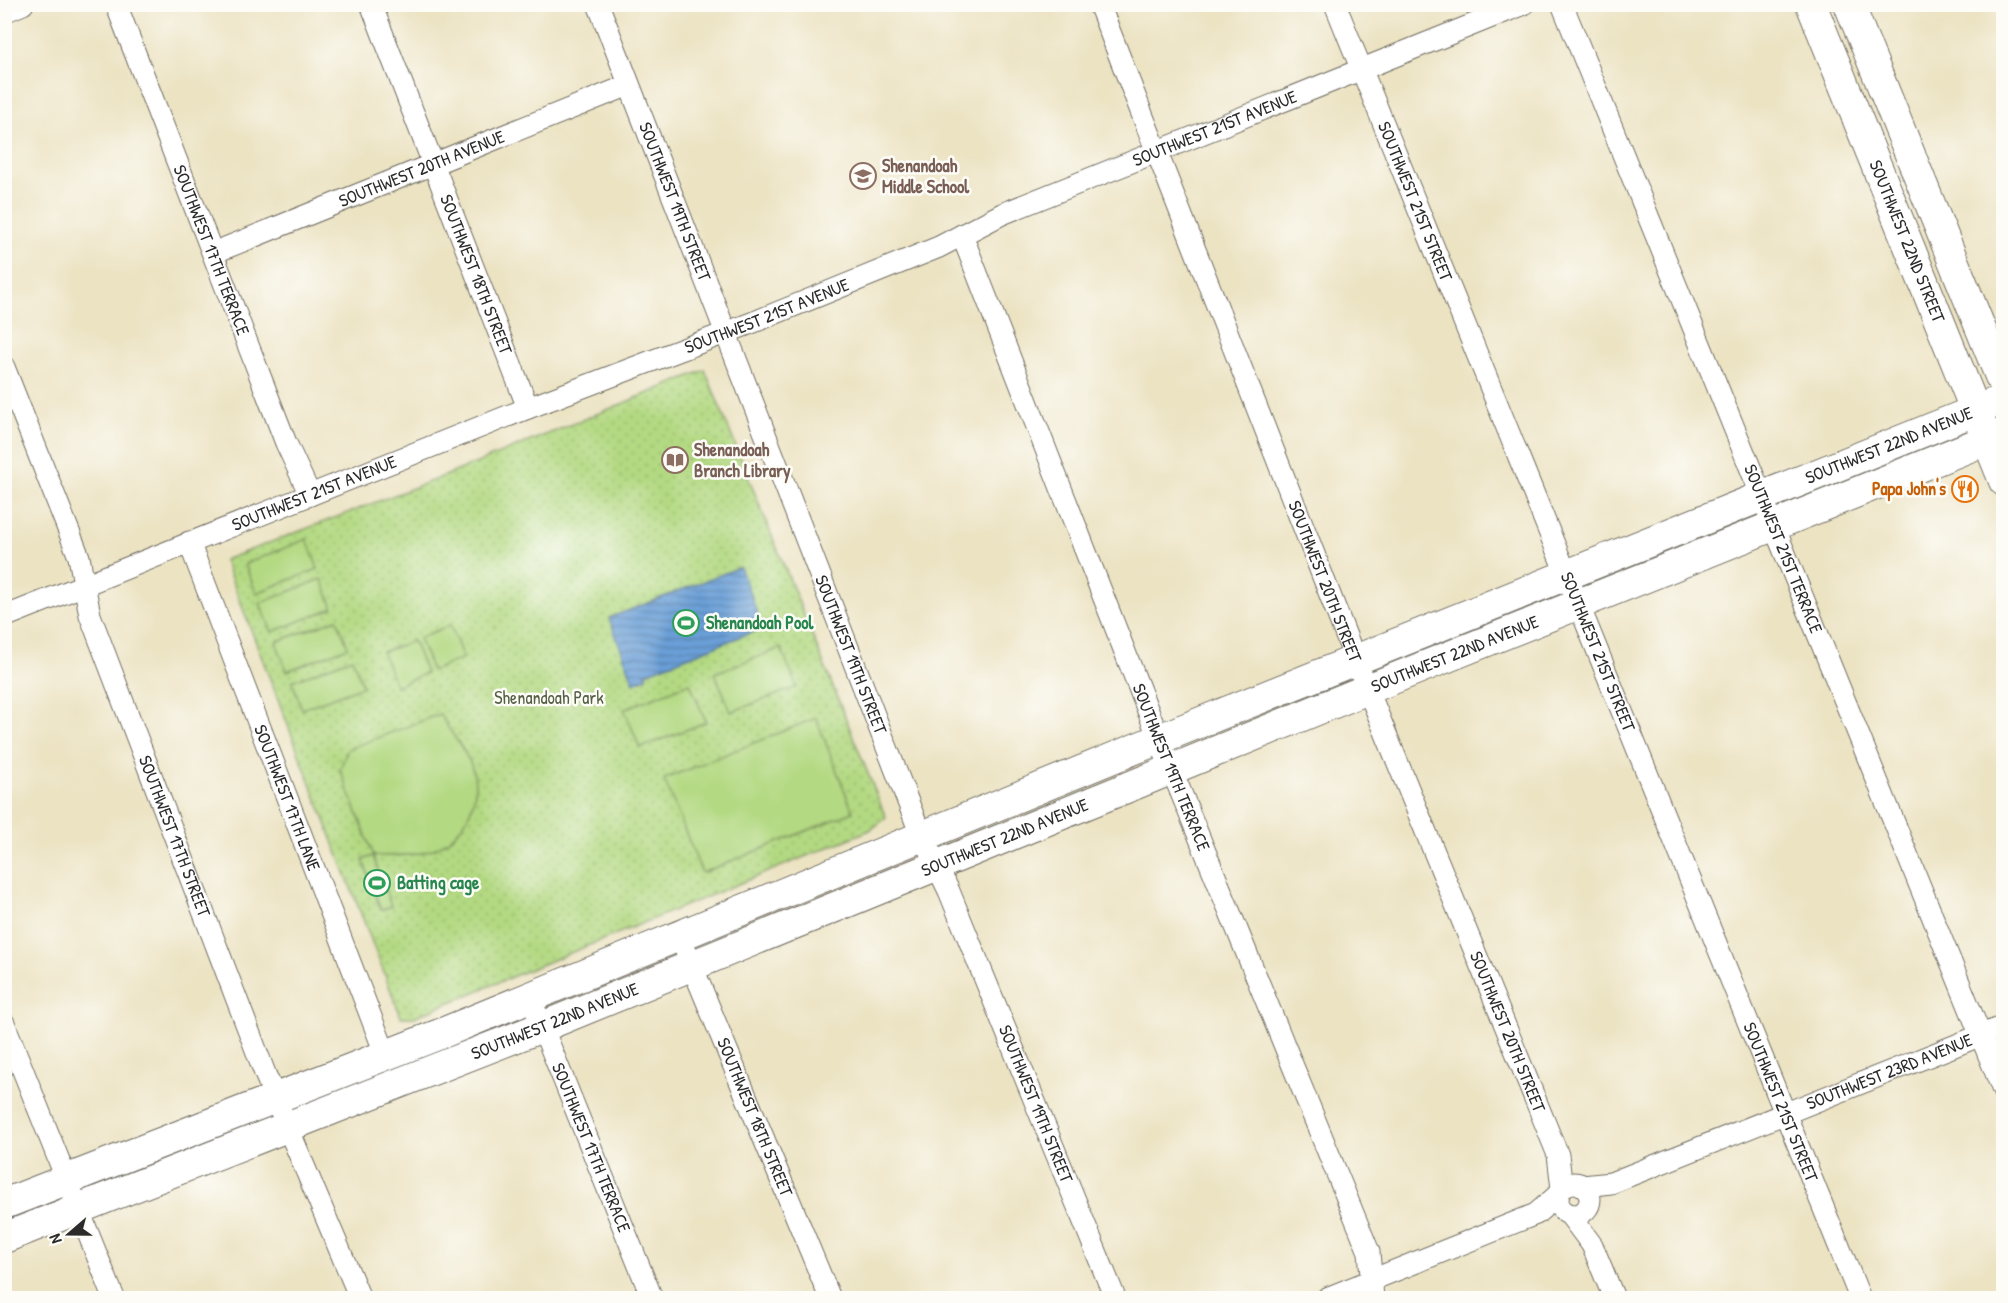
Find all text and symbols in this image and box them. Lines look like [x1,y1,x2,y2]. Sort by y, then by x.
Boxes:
street label: SOUTHWEST 21ST AVENUE [1129,84,1300,172]
street label: SOUTHWEST 19TH STREET [633,118,718,285]
street label: SOUTHWEST 21ST STREET [1372,118,1459,285]
street label: SOUTHWEST 20TH AVENUE [335,124,508,213]
place label: Shenandoah Middle School [882,153,970,199]
street label: SOUTHWEST 22ND STREET [1863,156,1952,327]
street label: SOUTHWEST 17TH TERRACE [167,161,256,339]
school or university icon: Shenandoah Middle School [848,161,878,191]
street label: SOUTHWEST 18TH STREET [434,191,519,358]
street label: SOUTHWEST 21ST AVENUE [681,272,853,359]
street label: SOUTHWEST 22ND AVENUE [1801,400,1976,490]
place label: Shenandoah Branch Library [694,437,791,484]
library icon: Shenandoah Branch Library [660,445,690,475]
street label: SOUTHWEST 21ST AVENUE [228,449,400,537]
street label: SOUTHWEST 21ST TERRACE [1738,460,1829,637]
restaurant icon: Papa John's [1950,474,1980,504]
place label: Papa John's [1872,476,1946,502]
street label: SOUTHWEST 20TH STREET [1282,497,1369,666]
street label: SOUTHWEST 21ST STREET [1555,568,1642,736]
street label: SOUTHWEST 19TH STREET [809,571,894,738]
sports icon: Shenandoah Pool [671,608,701,638]
street label: SOUTHWEST 22ND AVENUE [1367,609,1542,698]
place label: Shenandoah Pool [706,610,815,635]
street label: SOUTHWEST 19TH TERRACE [1127,680,1217,855]
park label: Shenandoah Park [494,685,604,710]
street label: SOUTHWEST 17TH LANE [248,721,327,874]
street label: SOUTHWEST 17TH STREET [133,752,217,921]
street label: SOUTHWEST 22ND AVENUE [917,792,1092,883]
sports icon: Batting cage [362,868,392,898]
place label: Batting cage [397,870,480,896]
street label: SOUTHWEST 20TH STREET [1464,947,1552,1116]
street label: SOUTHWEST 22ND AVENUE [467,976,642,1066]
street label: SOUTHWEST 21ST STREET [1737,1018,1825,1186]
street label: SOUTHWEST 19TH STREET [993,1021,1080,1187]
street label: SOUTHWEST 23RD AVENUE [1803,1027,1976,1116]
street label: SOUTHWEST 18TH STREET [711,1034,800,1201]
street label: SOUTHWEST 17TH TERRACE [546,1059,637,1236]
north arrow [39,1204,99,1264]
text: N [43,1231,67,1247]

